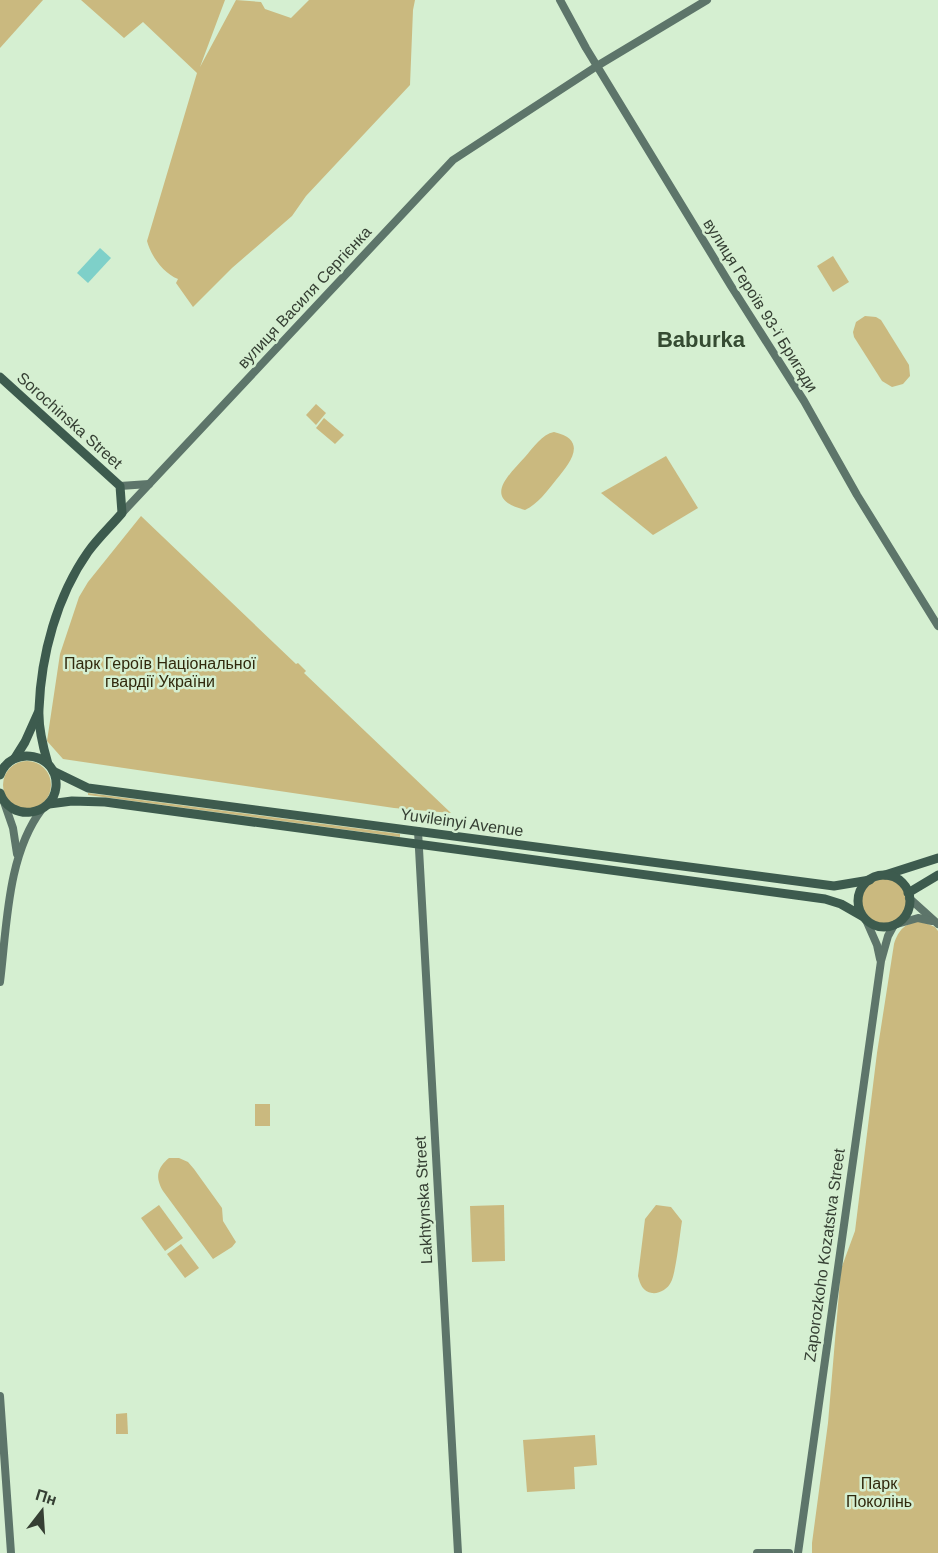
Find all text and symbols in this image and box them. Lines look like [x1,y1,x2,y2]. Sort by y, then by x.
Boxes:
street label: вулиця Героїв 93-ї Бригади [700,216,821,395]
street label: вулиця Василя Сергієнка [234,223,375,372]
district label: Baburka [657,327,746,352]
street label: Sorochinska Street [14,369,126,472]
park label: Парк Героїв Національної гвардії України [64,655,257,690]
street label: Yuvileinyi Avenue [399,805,525,840]
street label: Lakhtynska Street [412,1135,435,1264]
street label: Zaporozkoho Kozatstva Street [801,1147,848,1363]
park label: Парк Поколінь [846,1475,912,1510]
north arrow [12,1481,72,1541]
text: Пн [34,1486,59,1508]

